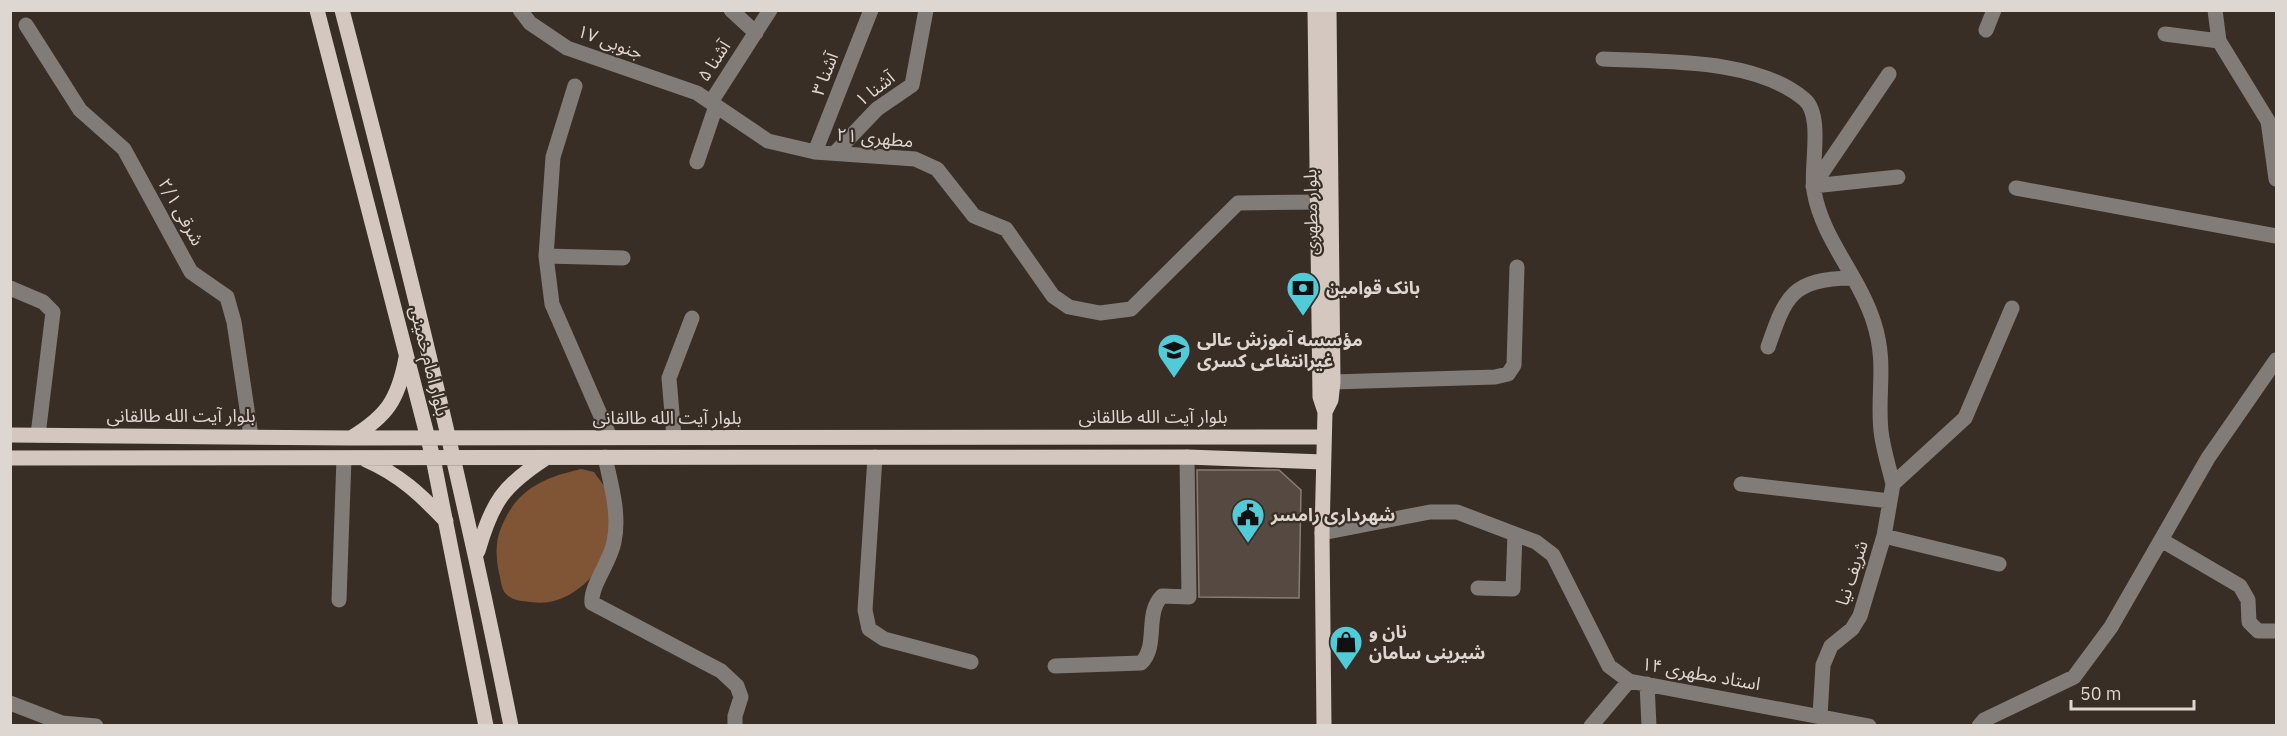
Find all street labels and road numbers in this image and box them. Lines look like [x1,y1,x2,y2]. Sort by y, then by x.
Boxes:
street label: جنوبی ۱۷ [574,19,646,64]
street label: آشنا ۵ [692,35,736,86]
street label: آشنا ۳ [806,48,843,99]
street label: آشنا ۱ [850,65,900,111]
street label: مطهری ۲۱ [836,123,914,152]
street label: بلوار مطهری [1298,169,1323,255]
street label: شرقی ۲/۱ [154,174,209,250]
street label: بلوار امام خمینی [402,303,454,419]
street label: بلوار آیت الله طالقانی [106,404,256,427]
street label: بلوار آیت الله طالقانی [1078,405,1228,428]
street label: بلوار آیت الله طالقانی [592,406,742,429]
street label: شریف نیا [1830,537,1873,608]
street label: استاد مطهری ۱۴ [1640,652,1762,695]

